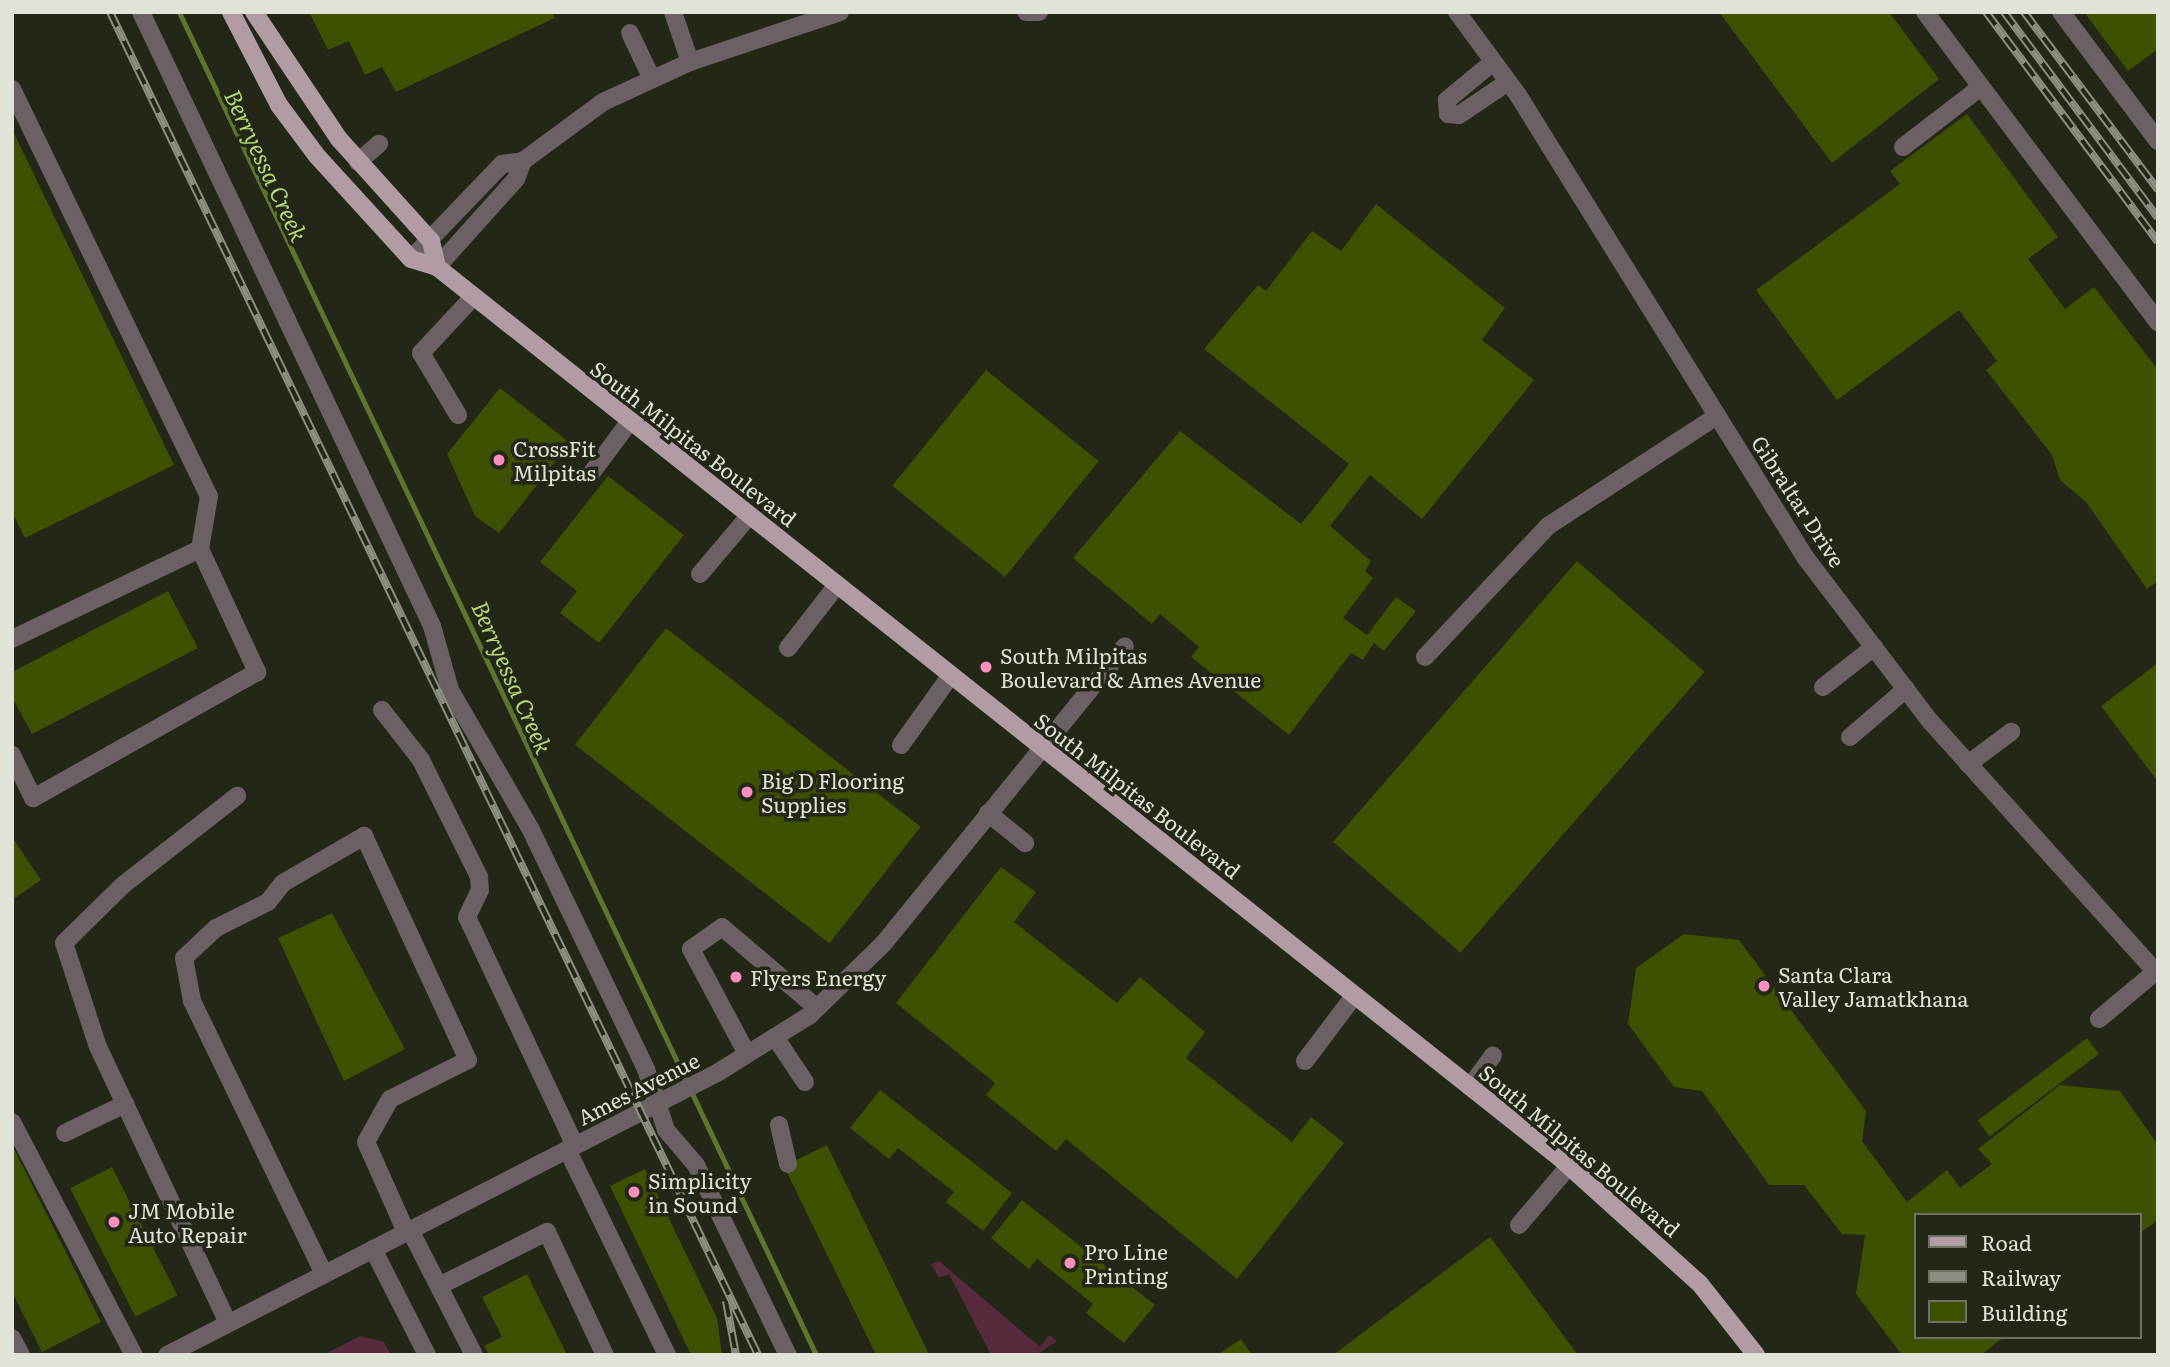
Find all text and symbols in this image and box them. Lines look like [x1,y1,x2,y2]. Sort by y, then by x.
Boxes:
water label: Berryessa Creek [220,85,314,245]
street label: South Milpitas Boulevard [586,355,802,531]
street label: Gibraltar Drive [1747,431,1851,571]
place label: CrossFit Milpitas [513,435,596,485]
marker: CrossFit Milpitas [491,452,507,468]
water label: Berryessa Creek [467,596,559,758]
place label: South Milpitas Boulevard & Ames Avenue [1000,642,1261,692]
marker: South Milpitas Boulevard & Ames Avenue [978,659,994,675]
street label: South Milpitas Boulevard [1030,707,1246,883]
place label: Big D Flooring Supplies [761,767,904,817]
marker: Big D Flooring Supplies [739,784,755,800]
place label: Santa Clara Valley Jamatkhana [1778,961,1969,1011]
place label: Flyers Energy [750,964,886,990]
marker: Flyers Energy [728,969,744,985]
marker: Santa Clara Valley Jamatkhana [1756,978,1772,994]
street label: Ames Avenue [573,1047,703,1129]
street label: South Milpitas Boulevard [1475,1059,1685,1241]
place label: Simplicity in Sound [648,1167,752,1217]
marker: Simplicity in Sound [626,1184,642,1200]
place label: JM Mobile Auto Repair [128,1197,247,1247]
legend [1914,1213,2142,1339]
marker: JM Mobile Auto Repair [106,1214,122,1230]
text: Road [1981,1226,2032,1257]
place label: Pro Line Printing [1084,1238,1168,1288]
marker: Pro Line Printing [1062,1255,1078,1271]
text: Railway [1981,1261,2061,1292]
text: Building [1981,1296,2067,1327]

